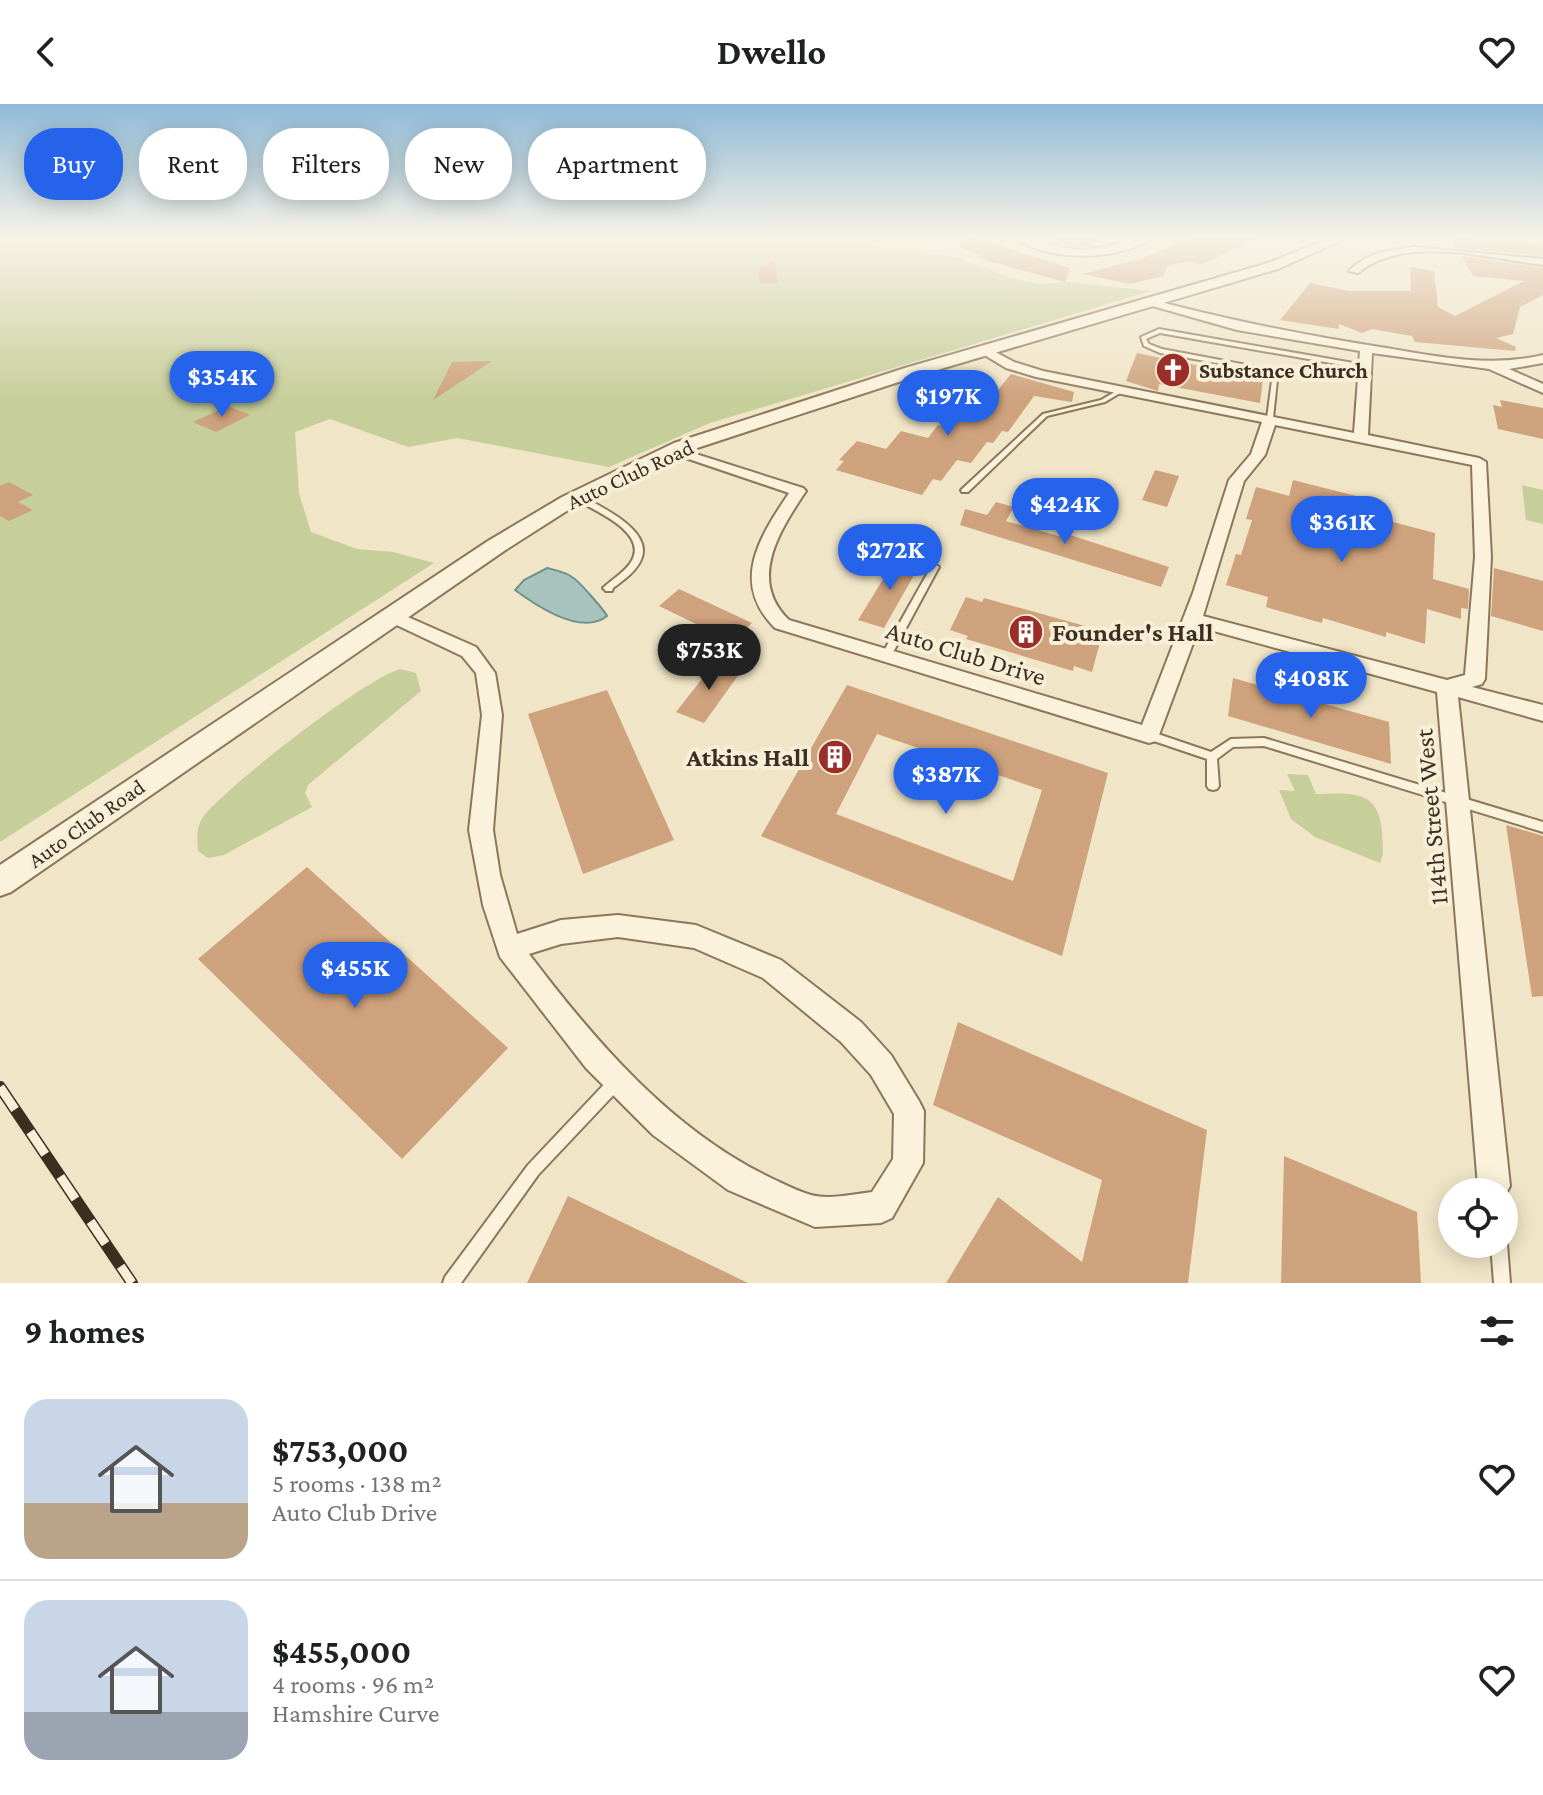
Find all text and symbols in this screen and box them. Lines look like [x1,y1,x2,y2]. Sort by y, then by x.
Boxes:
icon: back [24,30,68,74]
icon: heart [1475,30,1519,74]
text: Dwello [717,32,826,72]
chip: Buy [24,128,123,200]
chip: Rent [139,128,247,200]
chip: Filters [263,128,389,200]
chip: New [405,128,512,200]
chip: Apartment [528,128,706,200]
pin: $354K [166,351,278,419]
church icon: Substance Church [1154,351,1192,389]
place label: Substance Church [1199,358,1368,383]
text: $354K [187,362,257,391]
pin: $197K [892,370,1004,438]
text: $197K [915,381,981,410]
street label: Auto Club Road [563,434,698,515]
pin: $424K [1009,478,1121,546]
text: $424K [1030,489,1100,518]
pin: $361K [1286,496,1398,564]
text: $361K [1309,507,1375,536]
pin: $272K [834,524,946,592]
text: $272K [856,535,924,564]
building icon: Founder's Hall [1007,613,1045,651]
street label: Auto Club Drive [883,615,1049,692]
place label: Founder's Hall [1052,618,1214,647]
pin: $753K [653,624,765,692]
text: $753K [676,635,742,664]
pin: $408K [1255,652,1367,720]
text: $408K [1274,663,1348,692]
street label: 114th Street West [1409,727,1454,906]
building icon: Atkins Hall [816,738,854,776]
place label: Atkins Hall [686,743,809,772]
pin: $387K [890,748,1002,816]
text: $387K [911,759,981,788]
street label: Auto Club Road [23,774,150,873]
pin: $455K [299,942,411,1010]
text: $455K [321,953,389,982]
map controls [1438,1178,1518,1258]
button: locate [1438,1178,1518,1258]
icon: filters [1475,1309,1519,1353]
text: 9 homes [24,1313,145,1350]
icon: home [88,1431,184,1527]
text: $753,000 [272,1432,409,1469]
icon: heart [1475,1457,1519,1501]
text: 5 rooms · 138 m² [272,1469,442,1498]
text: Auto Club Drive [272,1498,437,1527]
icon: home [88,1632,184,1728]
text: $455,000 [272,1633,411,1670]
icon: heart [1475,1658,1519,1702]
text: 4 rooms · 96 m² [272,1670,434,1699]
text: Hamshire Curve [272,1699,439,1728]

